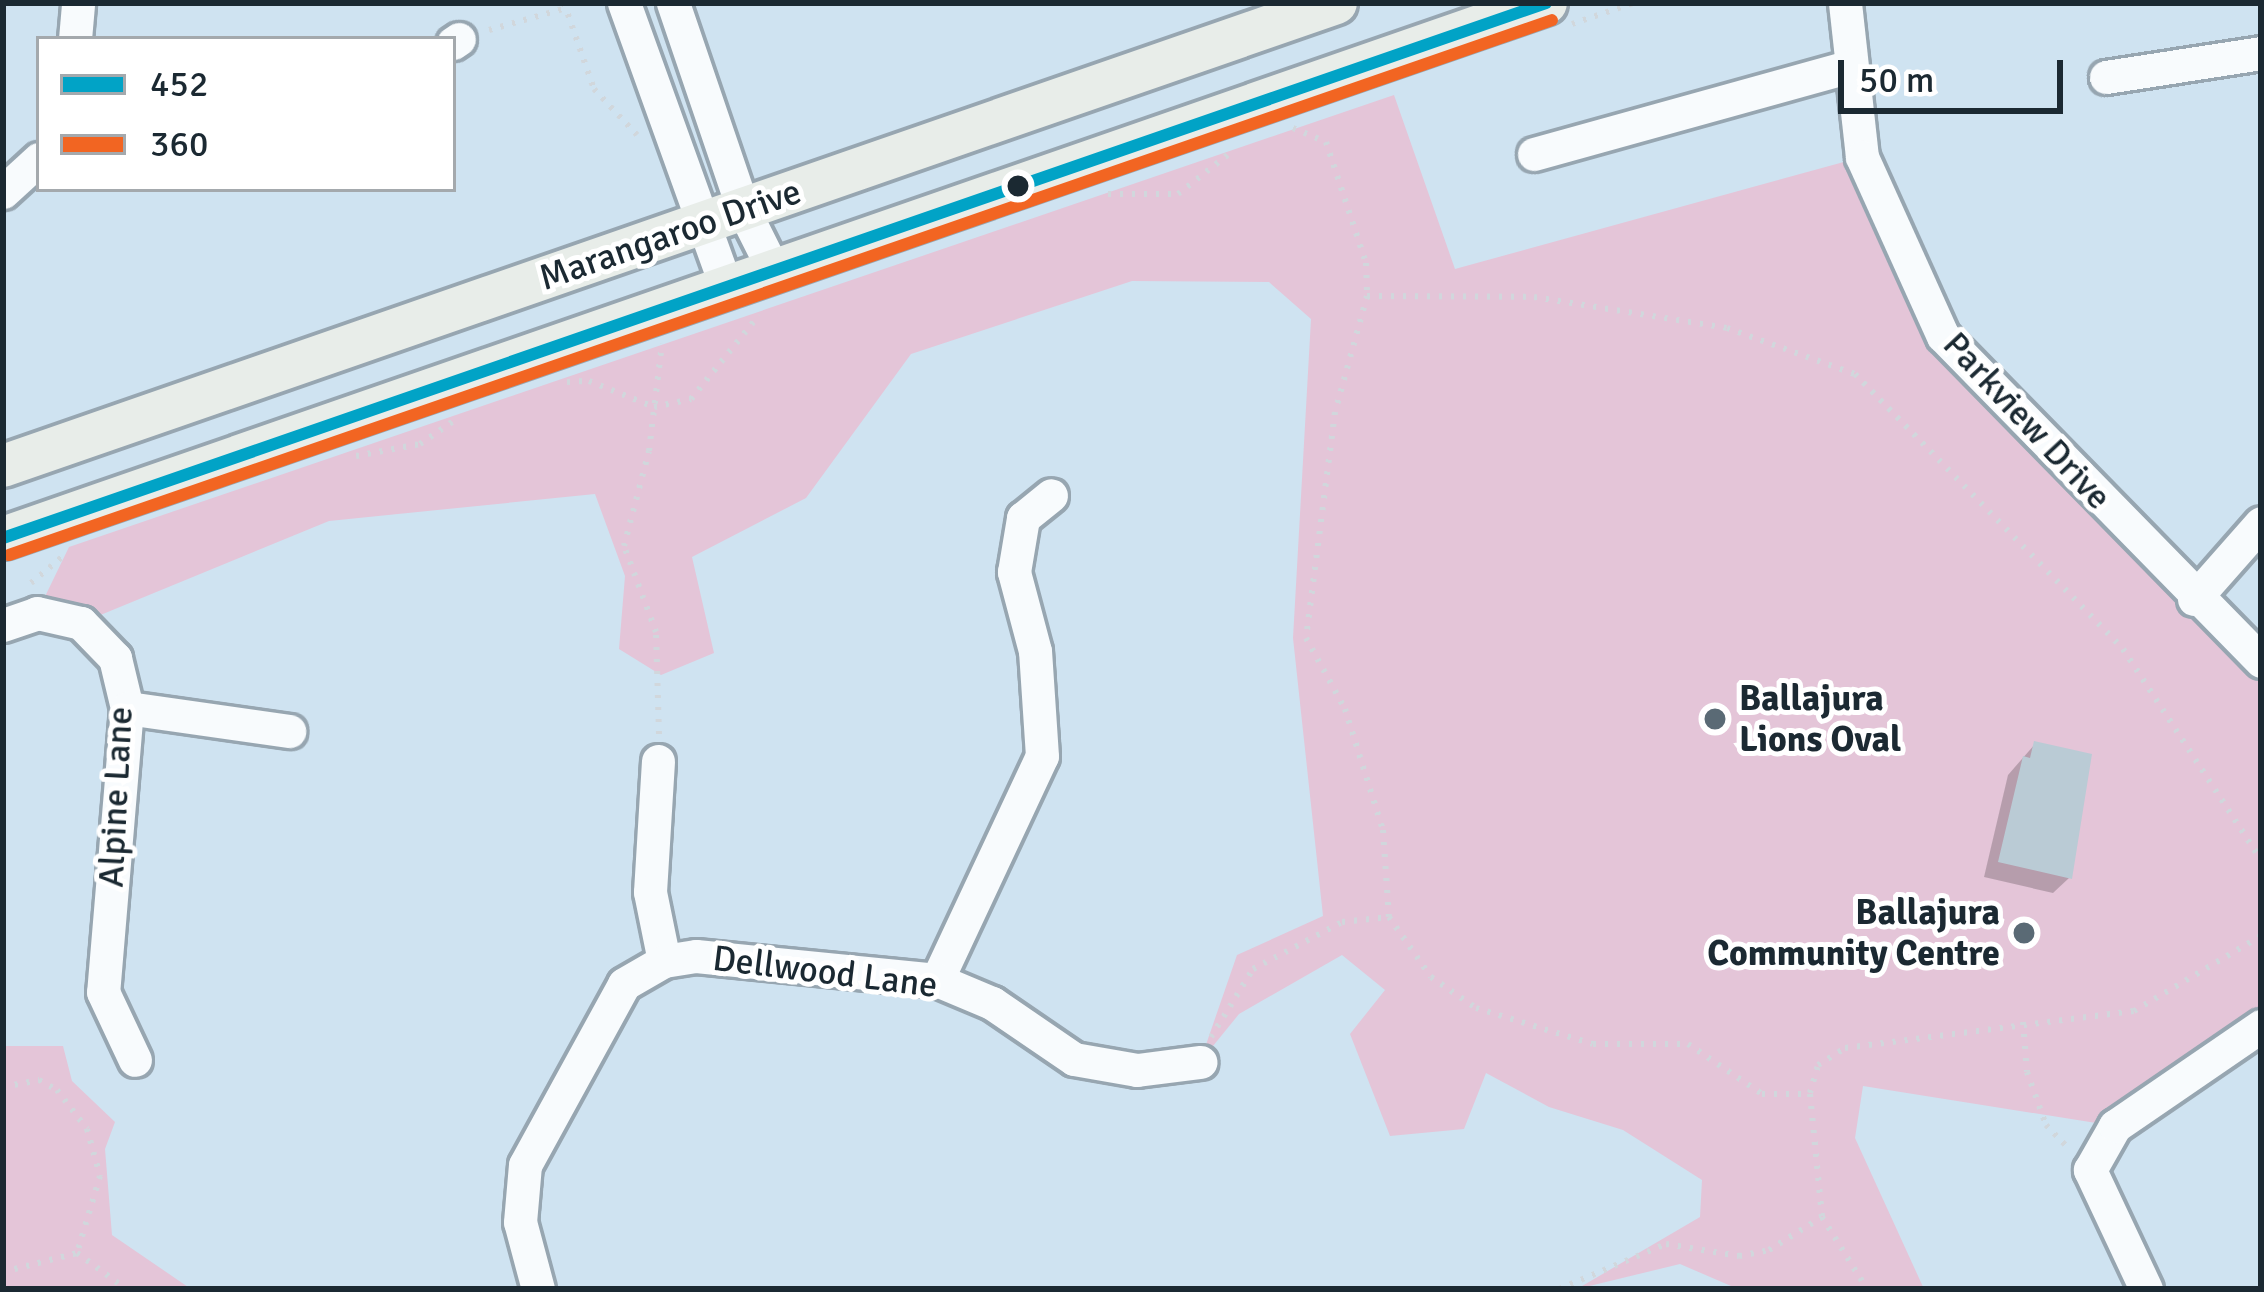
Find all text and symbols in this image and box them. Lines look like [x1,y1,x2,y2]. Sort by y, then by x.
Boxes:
legend [36,36,456,192]
scale bar [1844,36,2069,110]
text: 50 m [1859,58,1935,103]
text: 452 [150,62,208,107]
text: 360 [150,122,208,167]
street label: Marangaroo Drive [533,170,807,300]
unlabelled marker [1007,175,1029,197]
street label: Parkview Drive [1934,323,2120,519]
place label: Ballajura Lions Oval [1739,676,1901,761]
street label: Alpine Lane [90,706,142,888]
marker: Ballajura Lions Oval [1702,706,1728,732]
place label: Ballajura Community Centre [1707,890,2000,975]
marker: Ballajura Community Centre [2011,920,2037,946]
street label: Dellwood Lane [710,937,940,1007]

